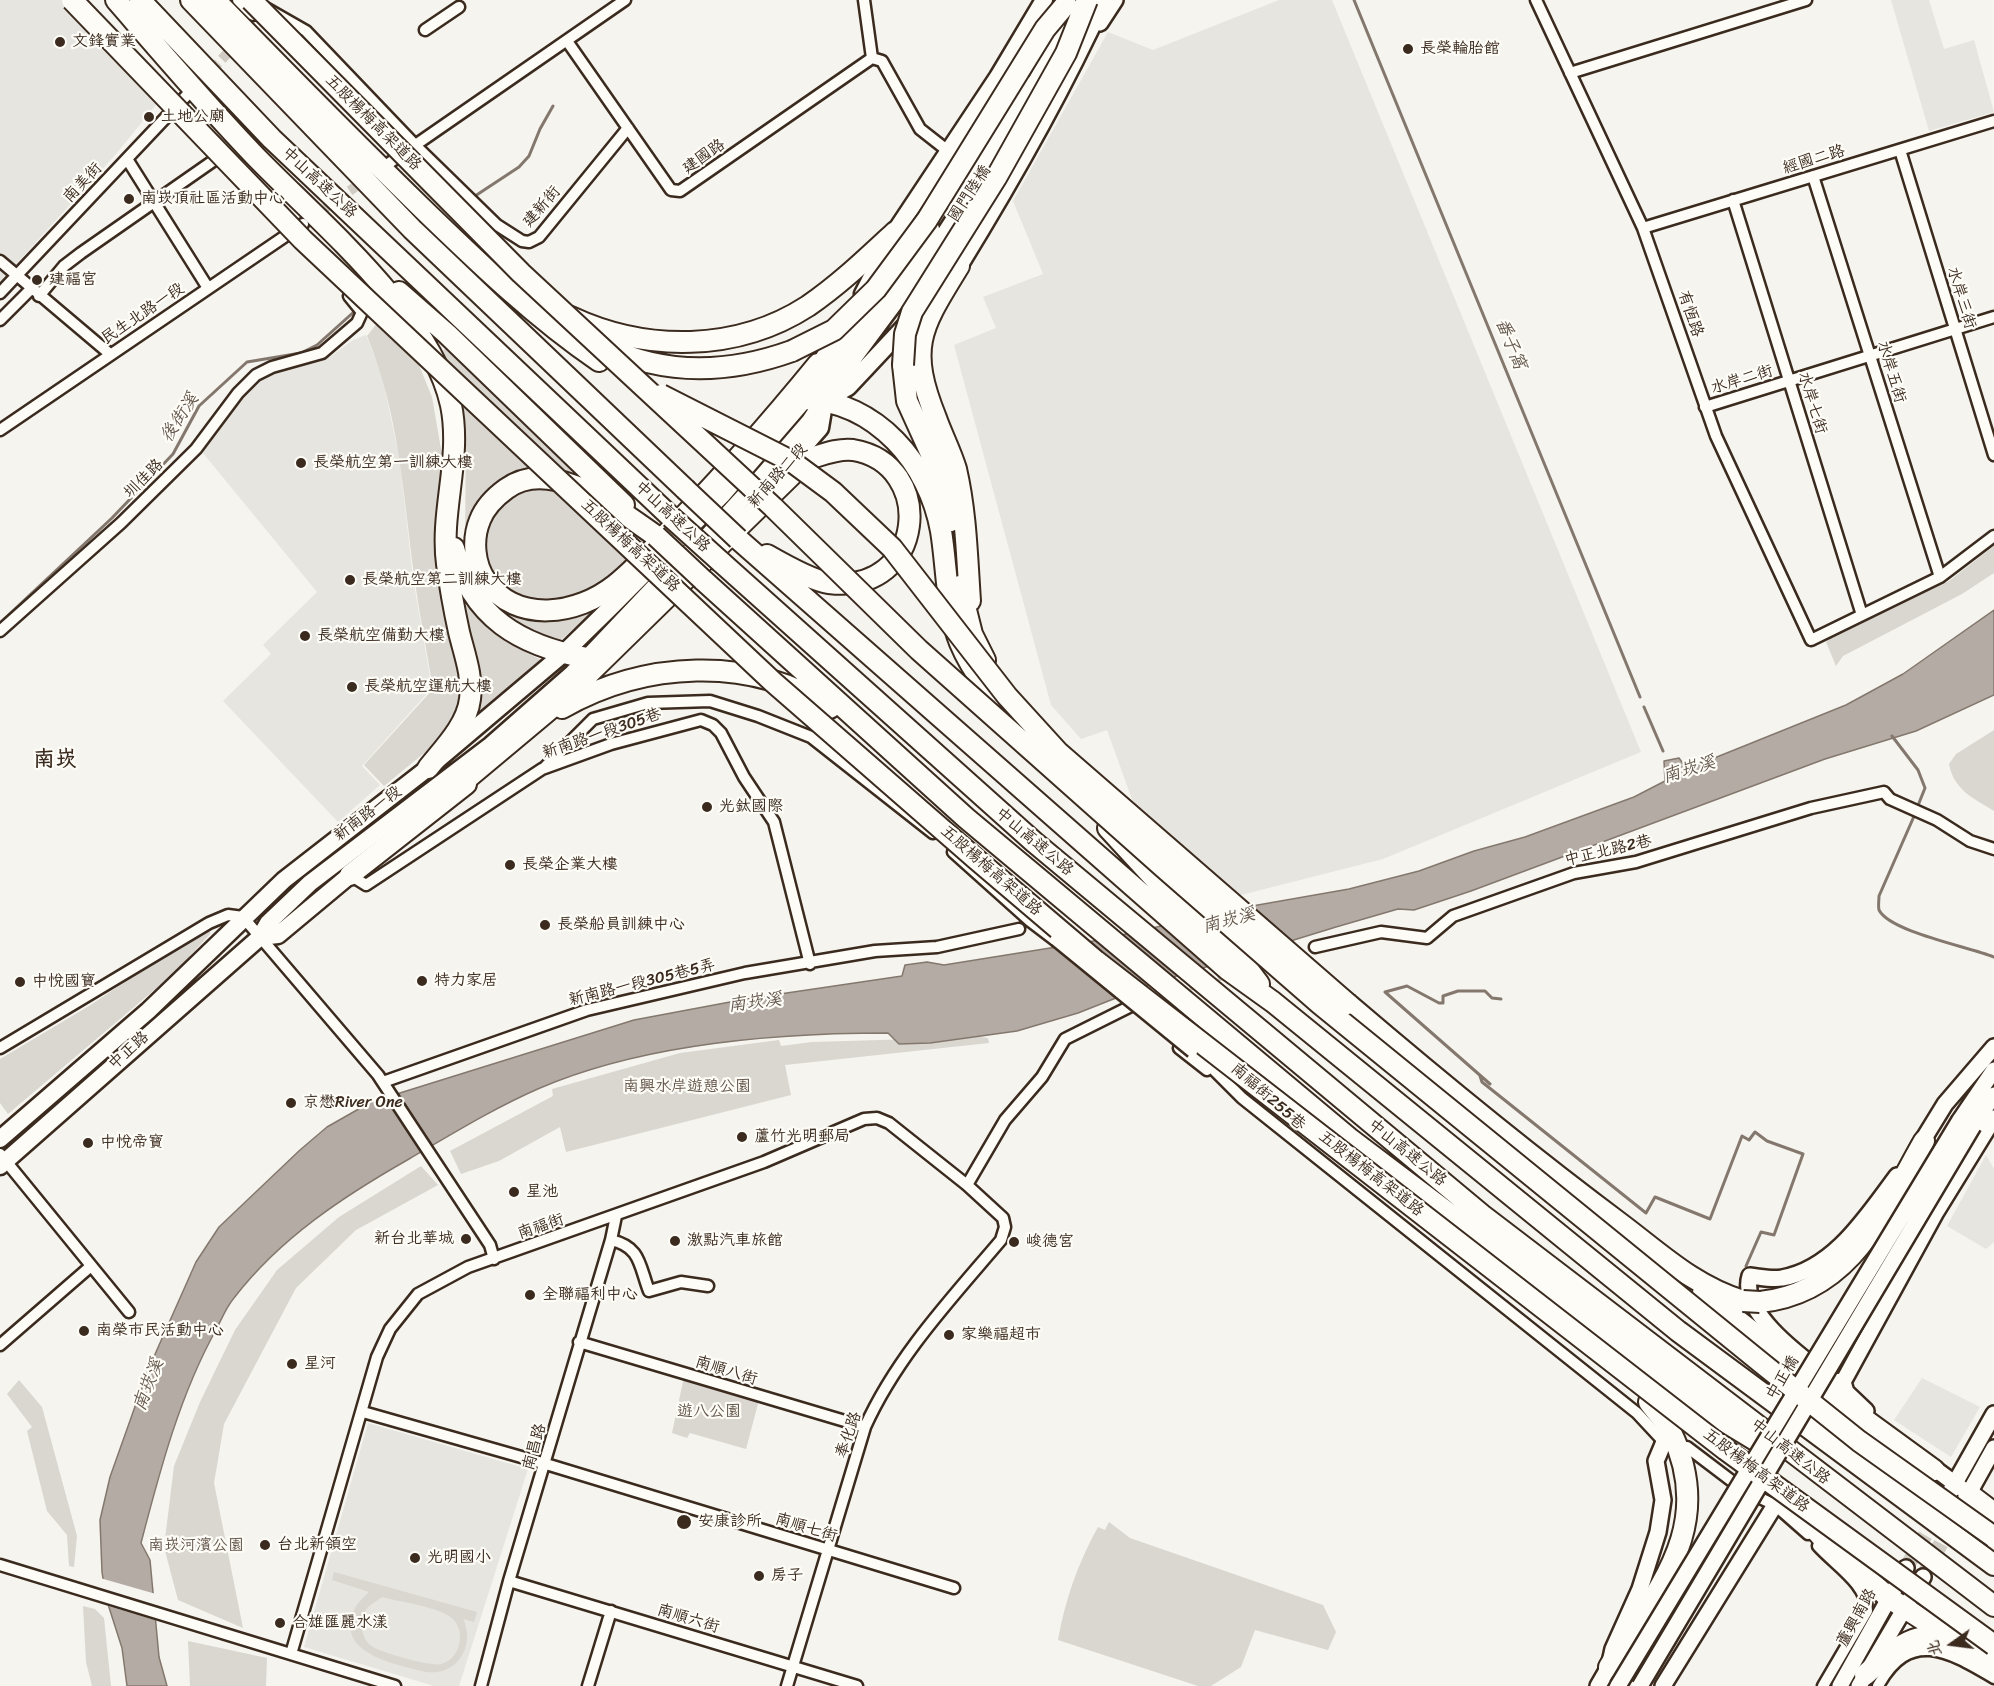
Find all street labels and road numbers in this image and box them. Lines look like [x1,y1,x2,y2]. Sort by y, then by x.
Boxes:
street label: 五股楊梅高架道路 [321,71,425,175]
street label: 建國路 [679,135,729,179]
street label: 經國二路 [1781,141,1847,179]
street label: 中山高速公路 [277,143,361,223]
street label: 南美街 [60,159,106,207]
street label: 國門陸橋 [945,162,995,226]
street label: 建新街 [519,183,565,231]
street label: 水岸三街 [1942,265,1980,331]
street label: 民生北路一段 [98,279,188,349]
street label: 有恆路 [1673,288,1707,340]
street label: 水岸五街 [1872,339,1910,405]
street label: 水岸二街 [1709,361,1775,399]
street label: 水岸七街 [1793,370,1831,436]
street label: 新南路二段 [744,440,812,512]
street label: 圳佳路 [120,455,168,503]
street label: 中山高速公路 [630,477,714,557]
street label: 五股楊梅高架道路 [577,495,683,597]
street label: 新南路一段305巷 [540,705,664,763]
street label: 新南路一段 [330,782,406,846]
street label: 中山高速公路 [991,804,1077,880]
street label: 五股楊梅高架道路 [936,822,1046,920]
street label: 中正北路2巷 [1562,832,1654,870]
street label: 新南路一段305巷5弄 [567,955,717,1011]
street label: 中正路 [105,1028,153,1074]
street label: 南福街255巷 [1227,1059,1309,1135]
street label: 中山高速公路 [1364,1115,1450,1191]
street label: 五股楊梅高架道路 [1315,1127,1427,1221]
street label: 南福街 [515,1210,567,1244]
street label: 南順八街 [693,1352,759,1390]
street label: 中正橋 [1762,1352,1804,1404]
street label: 奉化路 [832,1409,866,1461]
street label: 中山高速公路 [1746,1415,1834,1489]
street label: 南昌路 [519,1421,551,1473]
street label: 五股楊梅高架道路 [1699,1425,1813,1517]
street label: 南順七街 [773,1509,839,1547]
street label: 蘆興南路 [1833,1585,1881,1651]
street label: 南順六街 [655,1600,721,1638]

